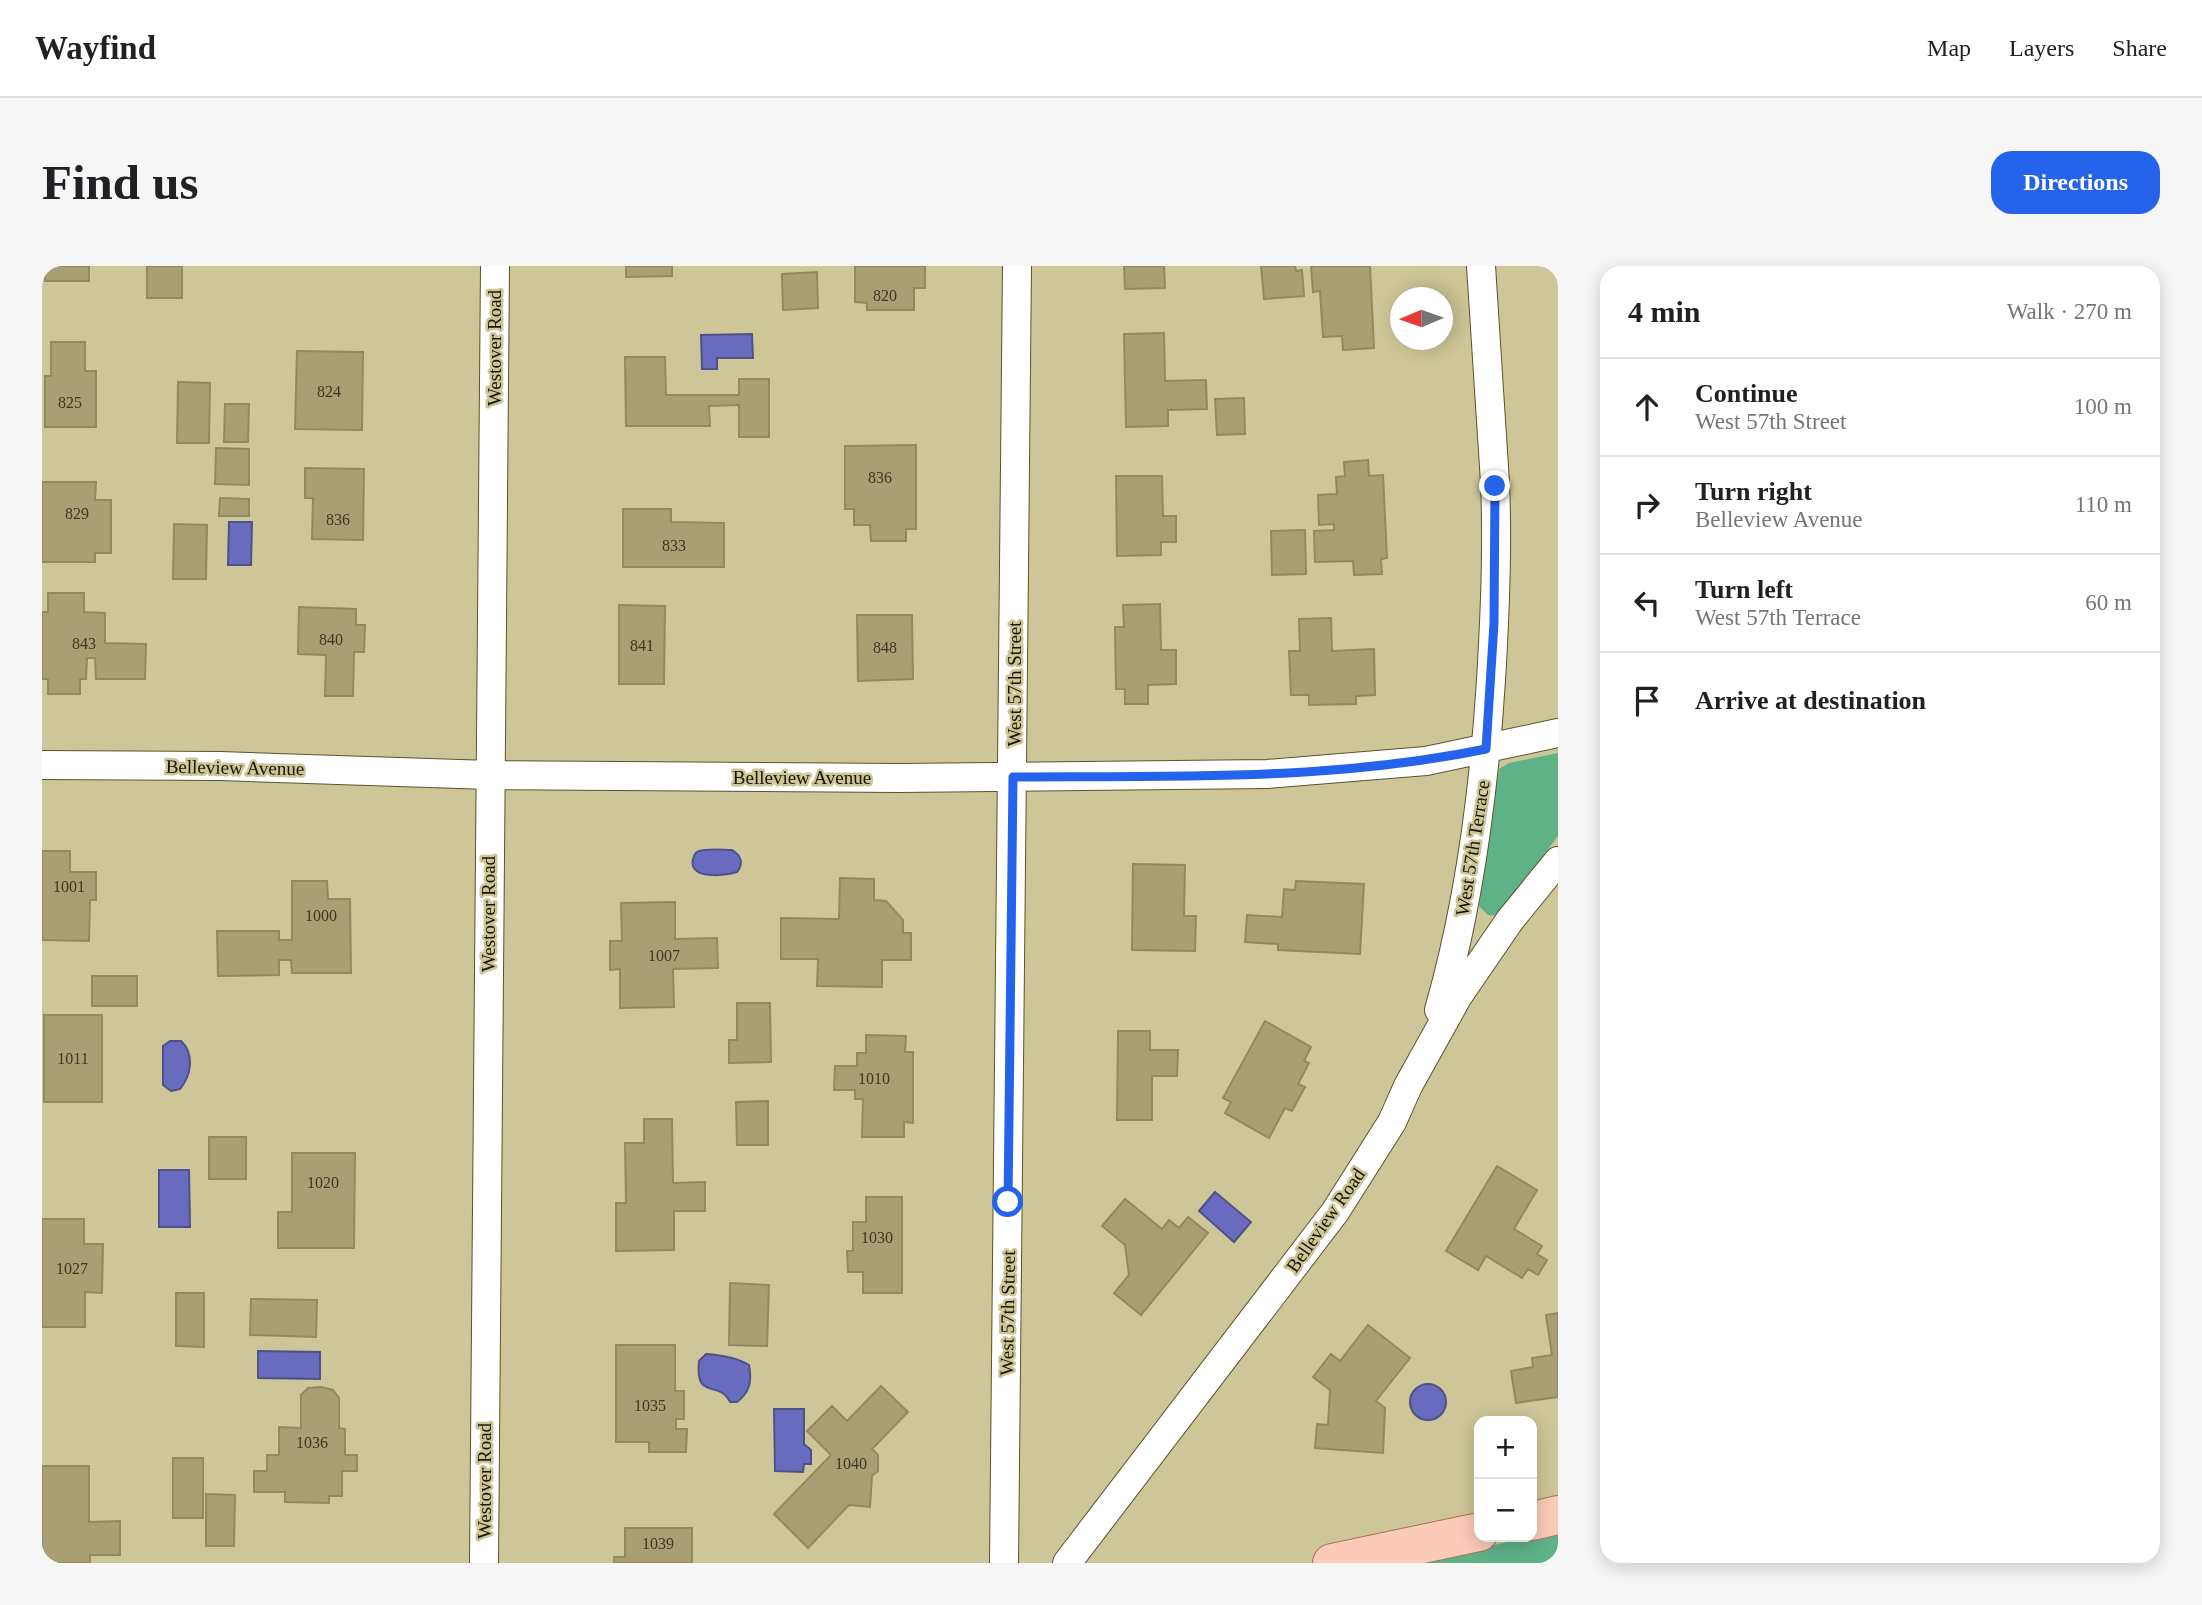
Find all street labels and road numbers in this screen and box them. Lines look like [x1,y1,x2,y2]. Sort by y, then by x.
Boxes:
street label: Westover Road [484,289,505,406]
street label: West 57th Street [1004,621,1025,747]
street label: Belleview Avenue [166,756,304,779]
street label: Belleview Avenue [733,767,871,788]
street label: West 57th Terrace [1451,779,1494,917]
street label: Westover Road [478,855,499,972]
street label: Belleview Road [1282,1164,1369,1276]
street label: West 57th Street [996,1250,1019,1376]
street label: Westover Road [474,1422,495,1539]

